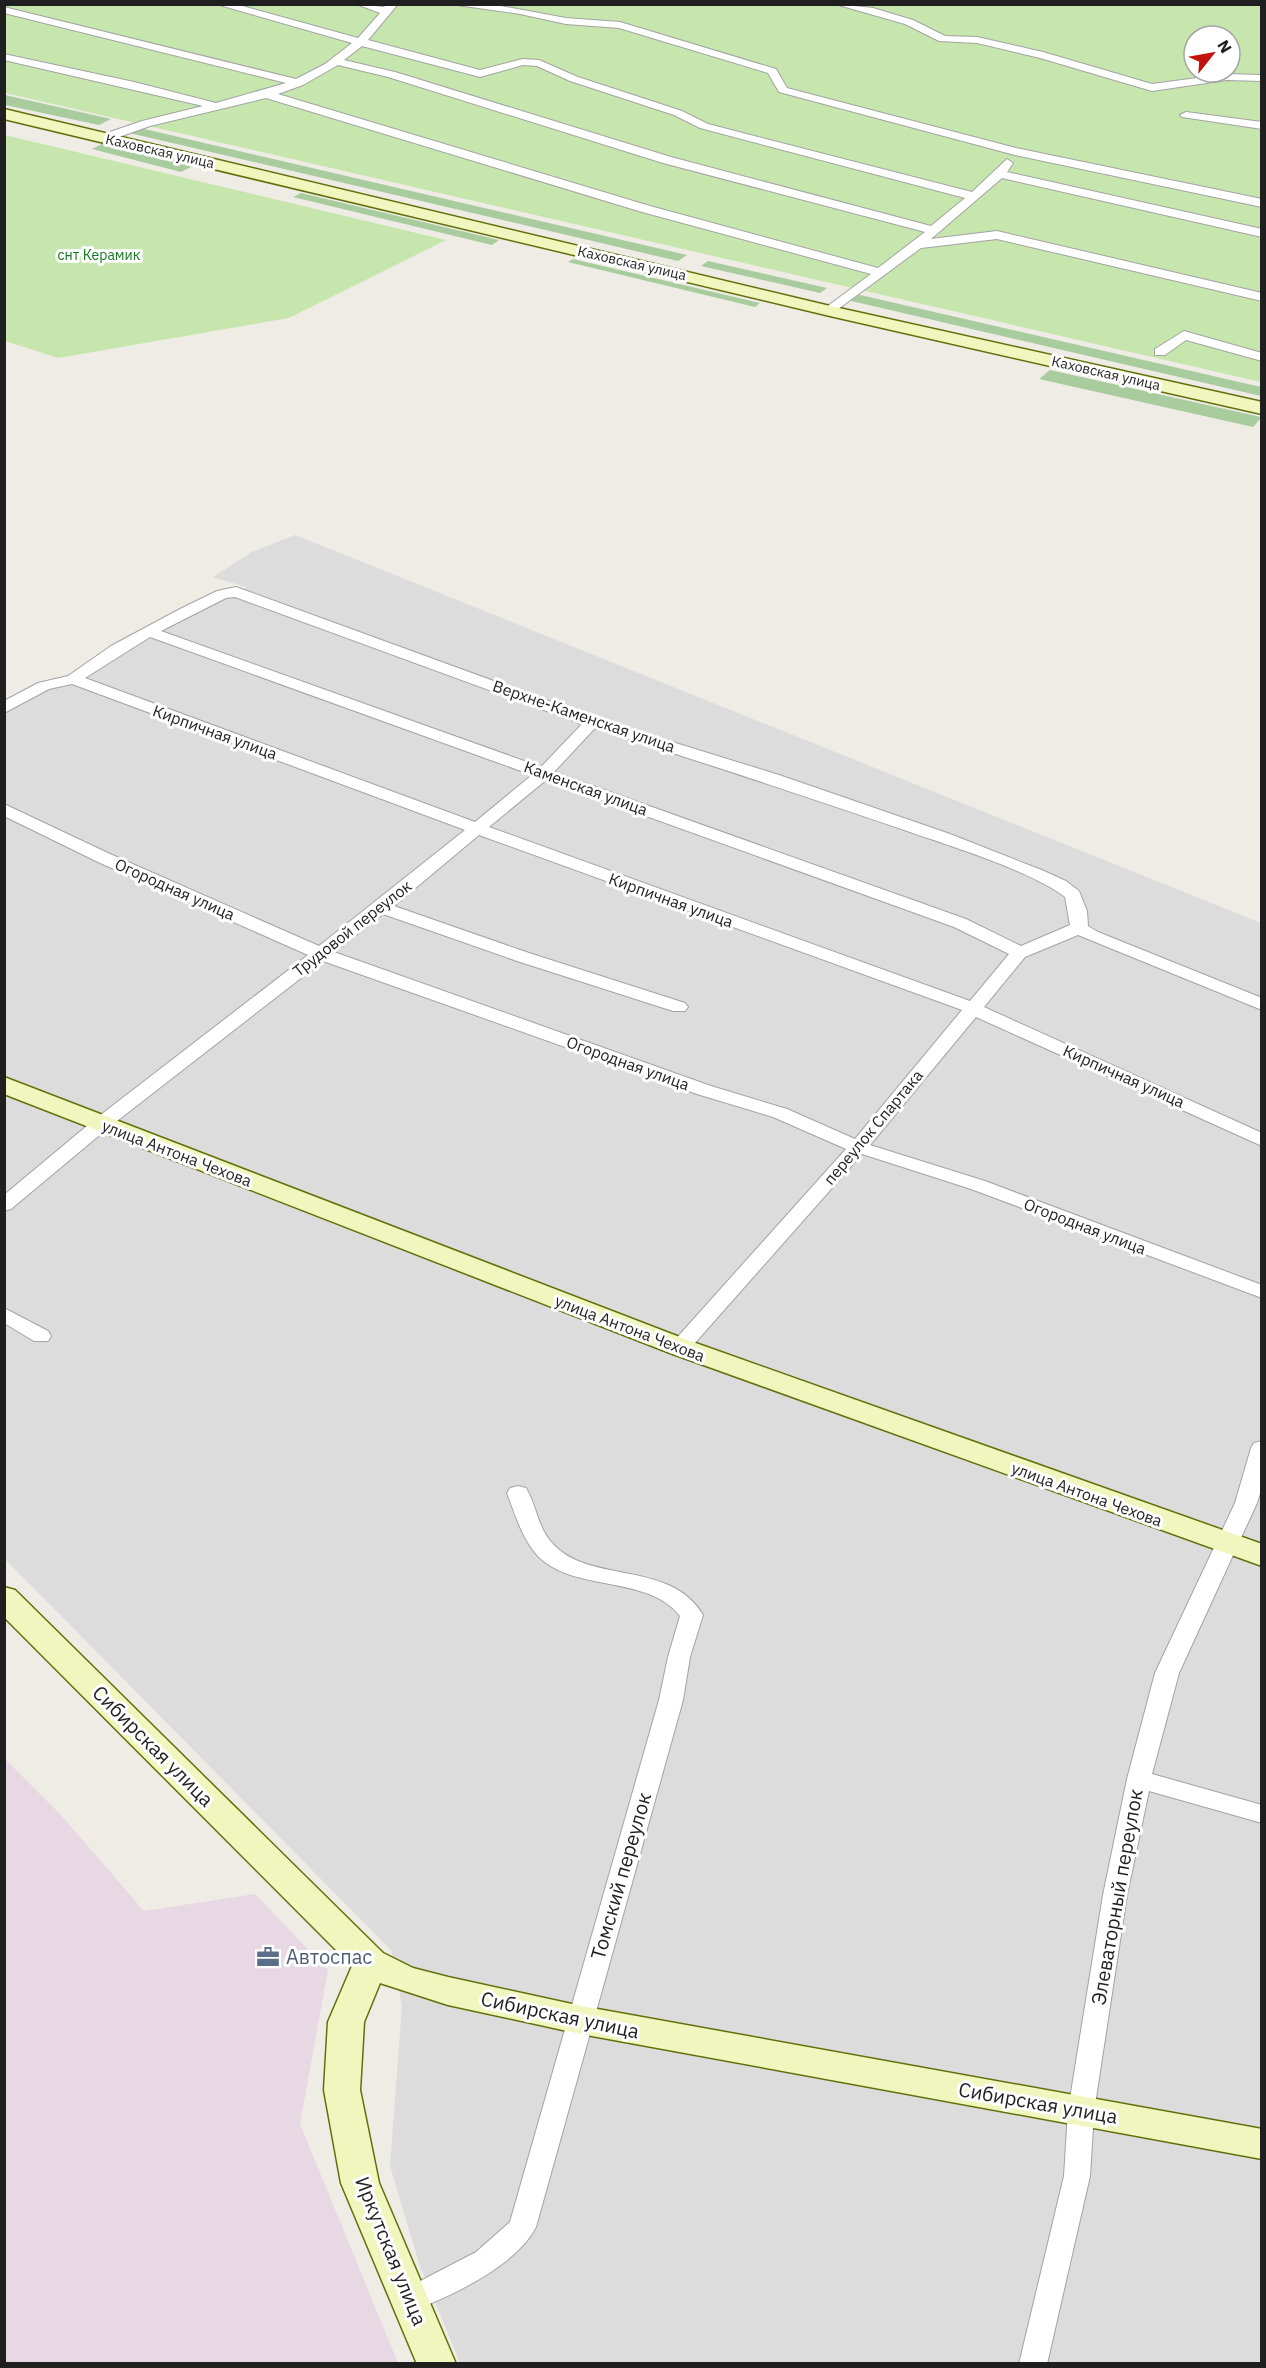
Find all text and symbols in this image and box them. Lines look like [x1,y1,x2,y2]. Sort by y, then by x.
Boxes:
north arrow [1182,24,1242,84]
text: N [1213,36,1236,56]
street label: Каховская улица [104,130,217,172]
street label: Каховская улица [576,242,689,284]
park label: снт Керамик [57,246,141,264]
street label: Каховская улица [1050,352,1163,394]
street label: Верхне-Каменская улица [490,675,678,757]
street label: Кирпичная улица [150,700,280,764]
street label: Каменская улица [521,756,651,820]
street label: Огородная улица [112,854,239,925]
street label: Кирпичная улица [606,868,736,932]
street label: Трудовой переулок [289,875,416,981]
street label: Огородная улица [564,1031,693,1095]
street label: Кирпичная улица [1060,1040,1188,1112]
street label: переулок Спартака [819,1065,927,1189]
street label: улица Антона Чехова [99,1115,255,1191]
street label: Огородная улица [1021,1193,1149,1259]
street label: улица Антона Чехова [552,1290,708,1366]
street label: улица Антона Чехова [1009,1457,1166,1531]
street label: Сибирская улица [87,1679,220,1812]
street label: Элеваторный переулок [1084,1787,1149,2007]
street label: Томский переулок [584,1789,657,1963]
place label: Автоспас [286,1943,372,1970]
office icon: Автоспас [255,1944,281,1970]
street label: Сибирская улица [478,1985,642,2045]
street label: Сибирская улица [956,2075,1120,2130]
street label: Иркутская улица [349,2172,434,2330]

